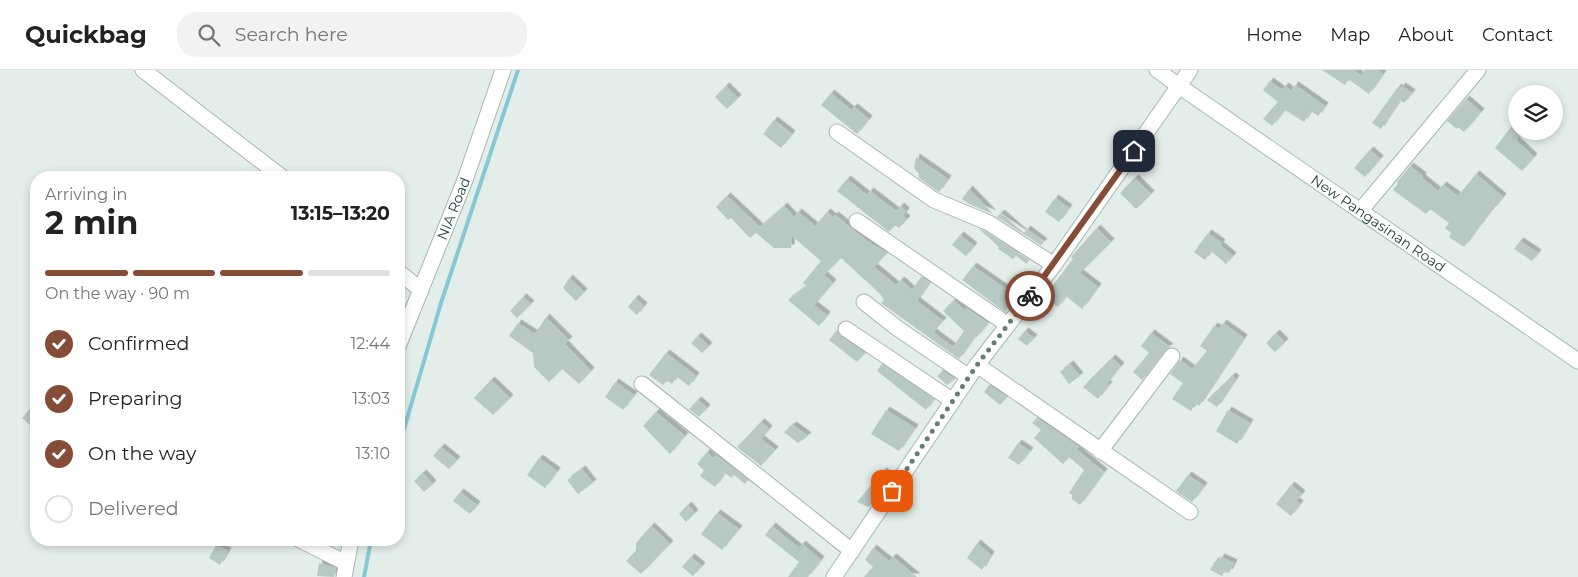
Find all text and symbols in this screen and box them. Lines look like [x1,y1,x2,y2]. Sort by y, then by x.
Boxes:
search box [177,12,527,57]
text: Quickbag [25,20,147,49]
icon: search [195,21,223,49]
text: Search here [235,23,348,46]
text: Home [1246,24,1302,46]
text: Map [1330,24,1370,46]
text: About [1398,24,1454,46]
text: Contact [1482,24,1553,46]
map controls [1508,85,1563,140]
button: layers [1508,85,1563,140]
pin [1113,130,1155,172]
icon: home [1120,137,1148,165]
street label: New Pangasinan Road [1308,171,1449,276]
street label: NIA Road [433,175,474,243]
text: Arriving in [45,185,127,204]
text: 13:15–13:20 [291,202,390,225]
text: 2 min [45,203,138,242]
courier [1005,271,1055,321]
icon: bike [1016,282,1044,310]
text: On the way · 90 m [45,284,190,303]
icon: check [45,330,73,358]
text: Confirmed [88,332,189,355]
text: 12:44 [351,334,390,353]
icon: check [45,385,73,413]
text: Preparing [88,387,183,410]
text: 13:03 [352,389,390,408]
icon: check [45,440,73,468]
text: On the way [88,442,196,465]
text: 13:10 [355,444,390,463]
pin [871,470,913,512]
icon: bag [878,477,906,505]
text: Delivered [88,497,179,520]

